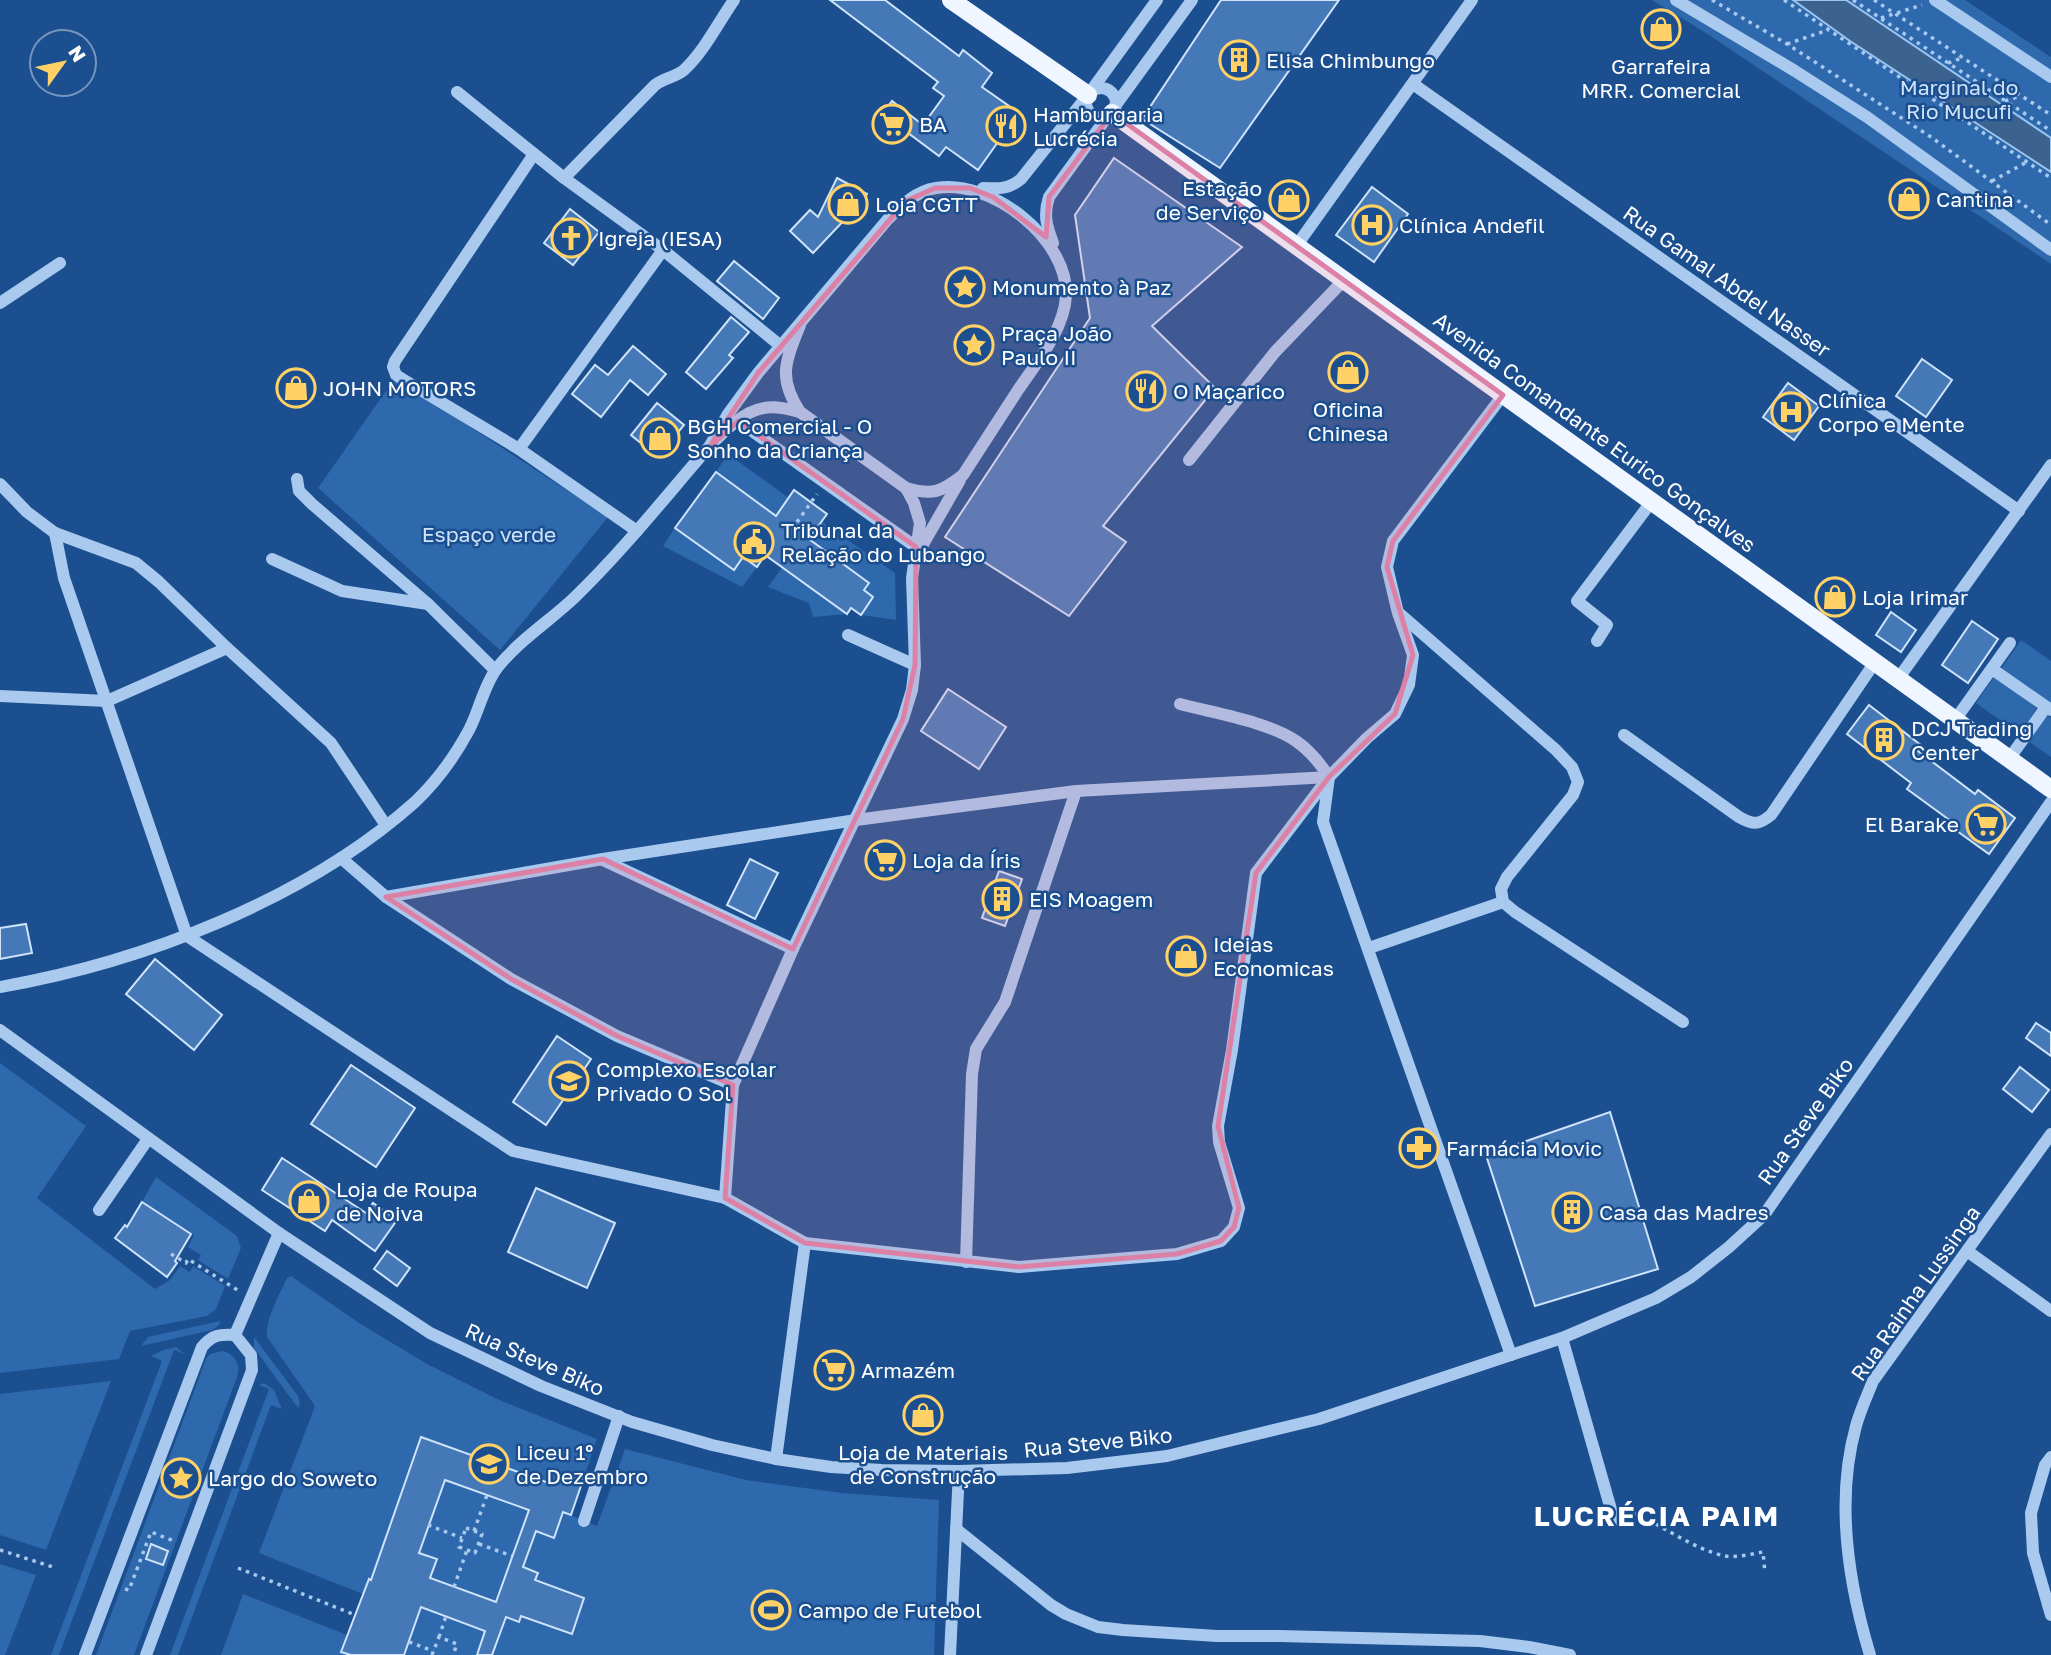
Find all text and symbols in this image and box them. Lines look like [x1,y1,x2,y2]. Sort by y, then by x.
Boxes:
shop icon: Garrafeira MRR. Comercial [1640,8,1682,50]
north arrow [28,28,98,98]
building icon: Elisa Chimbungo [1218,39,1260,81]
text: N [64,41,91,66]
place label: Elisa Chimbungo [1266,47,1435,73]
place label: Garrafeira MRR. Comercial [1581,53,1741,103]
park label: Marginal do Rio Mucufi [1900,74,2018,124]
place label: Hamburgaria Lucrécia [1033,101,1163,151]
supermarket icon: BA [871,103,913,145]
restaurant icon: Hamburgaria Lucrécia [985,105,1027,147]
place label: BA [919,111,947,137]
place label: Estação de Serviço [1156,175,1262,225]
shop icon: Cantina [1888,178,1930,220]
shop icon: Estação de Serviço [1268,179,1310,221]
shop icon: Loja CGTT [827,183,869,225]
place label: Cantina [1936,186,2014,212]
place label: Loja CGTT [875,191,978,217]
street label: Rua Gamal Abdel Nasser [1618,199,1836,363]
hospital icon: Clínica Andefil [1351,204,1393,246]
place label: Clínica Andefil [1399,212,1545,238]
church icon: Igreja (IESA) [550,217,592,259]
place label: Igreja (IESA) [598,225,723,251]
place icon: Monumento à Paz [944,266,986,308]
place label: Monumento à Paz [992,274,1171,300]
street label: Avenida Comandante Eurico Gonçalves [1429,306,1761,558]
place label: Praça João Paulo II [1001,320,1112,370]
place icon: Praça João Paulo II [953,324,995,366]
shop icon: Oficina Chinesa [1327,351,1369,393]
shop icon: JOHN MOTORS [275,367,317,409]
restaurant icon: O Maçarico [1125,370,1167,412]
place label: JOHN MOTORS [323,375,476,401]
place label: O Maçarico [1173,378,1285,404]
place label: Clínica Corpo e Mente [1818,387,1965,437]
hospital icon: Clínica Corpo e Mente [1770,391,1812,433]
place label: Oficina Chinesa [1308,396,1388,446]
place label: BGH Comercial - O Sonho da Criança [687,413,872,463]
shop icon: BGH Comercial - O Sonho da Criança [639,417,681,459]
place label: Tribunal da Relação do Lubango [781,517,985,567]
park label: Espaço verde [422,521,556,547]
public building icon: Tribunal da Relação do Lubango [733,521,775,563]
shop icon: Loja Irimar [1814,576,1856,618]
place label: Loja Irimar [1862,584,1968,610]
place label: DCJ Trading Center [1911,715,2032,765]
building icon: DCJ Trading Center [1863,719,1905,761]
supermarket icon: El Barake [1965,803,2007,845]
place label: El Barake [1865,811,1959,837]
supermarket icon: Loja da Íris [864,839,906,881]
place label: Loja da Íris [912,847,1021,873]
building icon: EIS Moagem [981,878,1023,920]
place label: EIS Moagem [1029,886,1153,912]
place label: Ideias Economicas [1213,931,1334,981]
shop icon: Ideias Economicas [1165,935,1207,977]
street label: Rua Steve Biko [1752,1052,1858,1190]
place label: Complexo Escolar Privado O Sol [596,1056,776,1106]
school or university icon: Complexo Escolar Privado O Sol [548,1060,590,1102]
pharmacy icon: Farmácia Movic [1398,1127,1440,1169]
place label: Farmácia Movic [1446,1135,1602,1161]
place label: Loja de Roupa de Noiva [336,1176,478,1226]
shop icon: Loja de Roupa de Noiva [288,1180,330,1222]
building icon: Casa das Madres [1551,1191,1593,1233]
place label: Casa das Madres [1599,1199,1769,1225]
street label: Rua Rainha Lussinga [1845,1200,1985,1386]
street label: Rua Steve Biko [461,1317,609,1401]
supermarket icon: Armazém [813,1349,855,1391]
place label: Armazém [861,1357,955,1383]
shop icon: Loja de Materiais de Construção [902,1394,944,1436]
street label: Rua Steve Biko [1022,1421,1174,1463]
place label: Liceu 1º de Dezembro [516,1439,648,1489]
place label: Loja de Materiais de Construção [838,1439,1008,1489]
school or university icon: Liceu 1º de Dezembro [468,1443,510,1485]
place icon: Largo do Soweto [160,1457,202,1499]
place label: Largo do Soweto [208,1465,377,1491]
district label: LUCRÉCIA PAIM [1534,1499,1780,1532]
sports icon: Campo de Futebol [750,1589,792,1631]
place label: Campo de Futebol [798,1597,982,1623]

